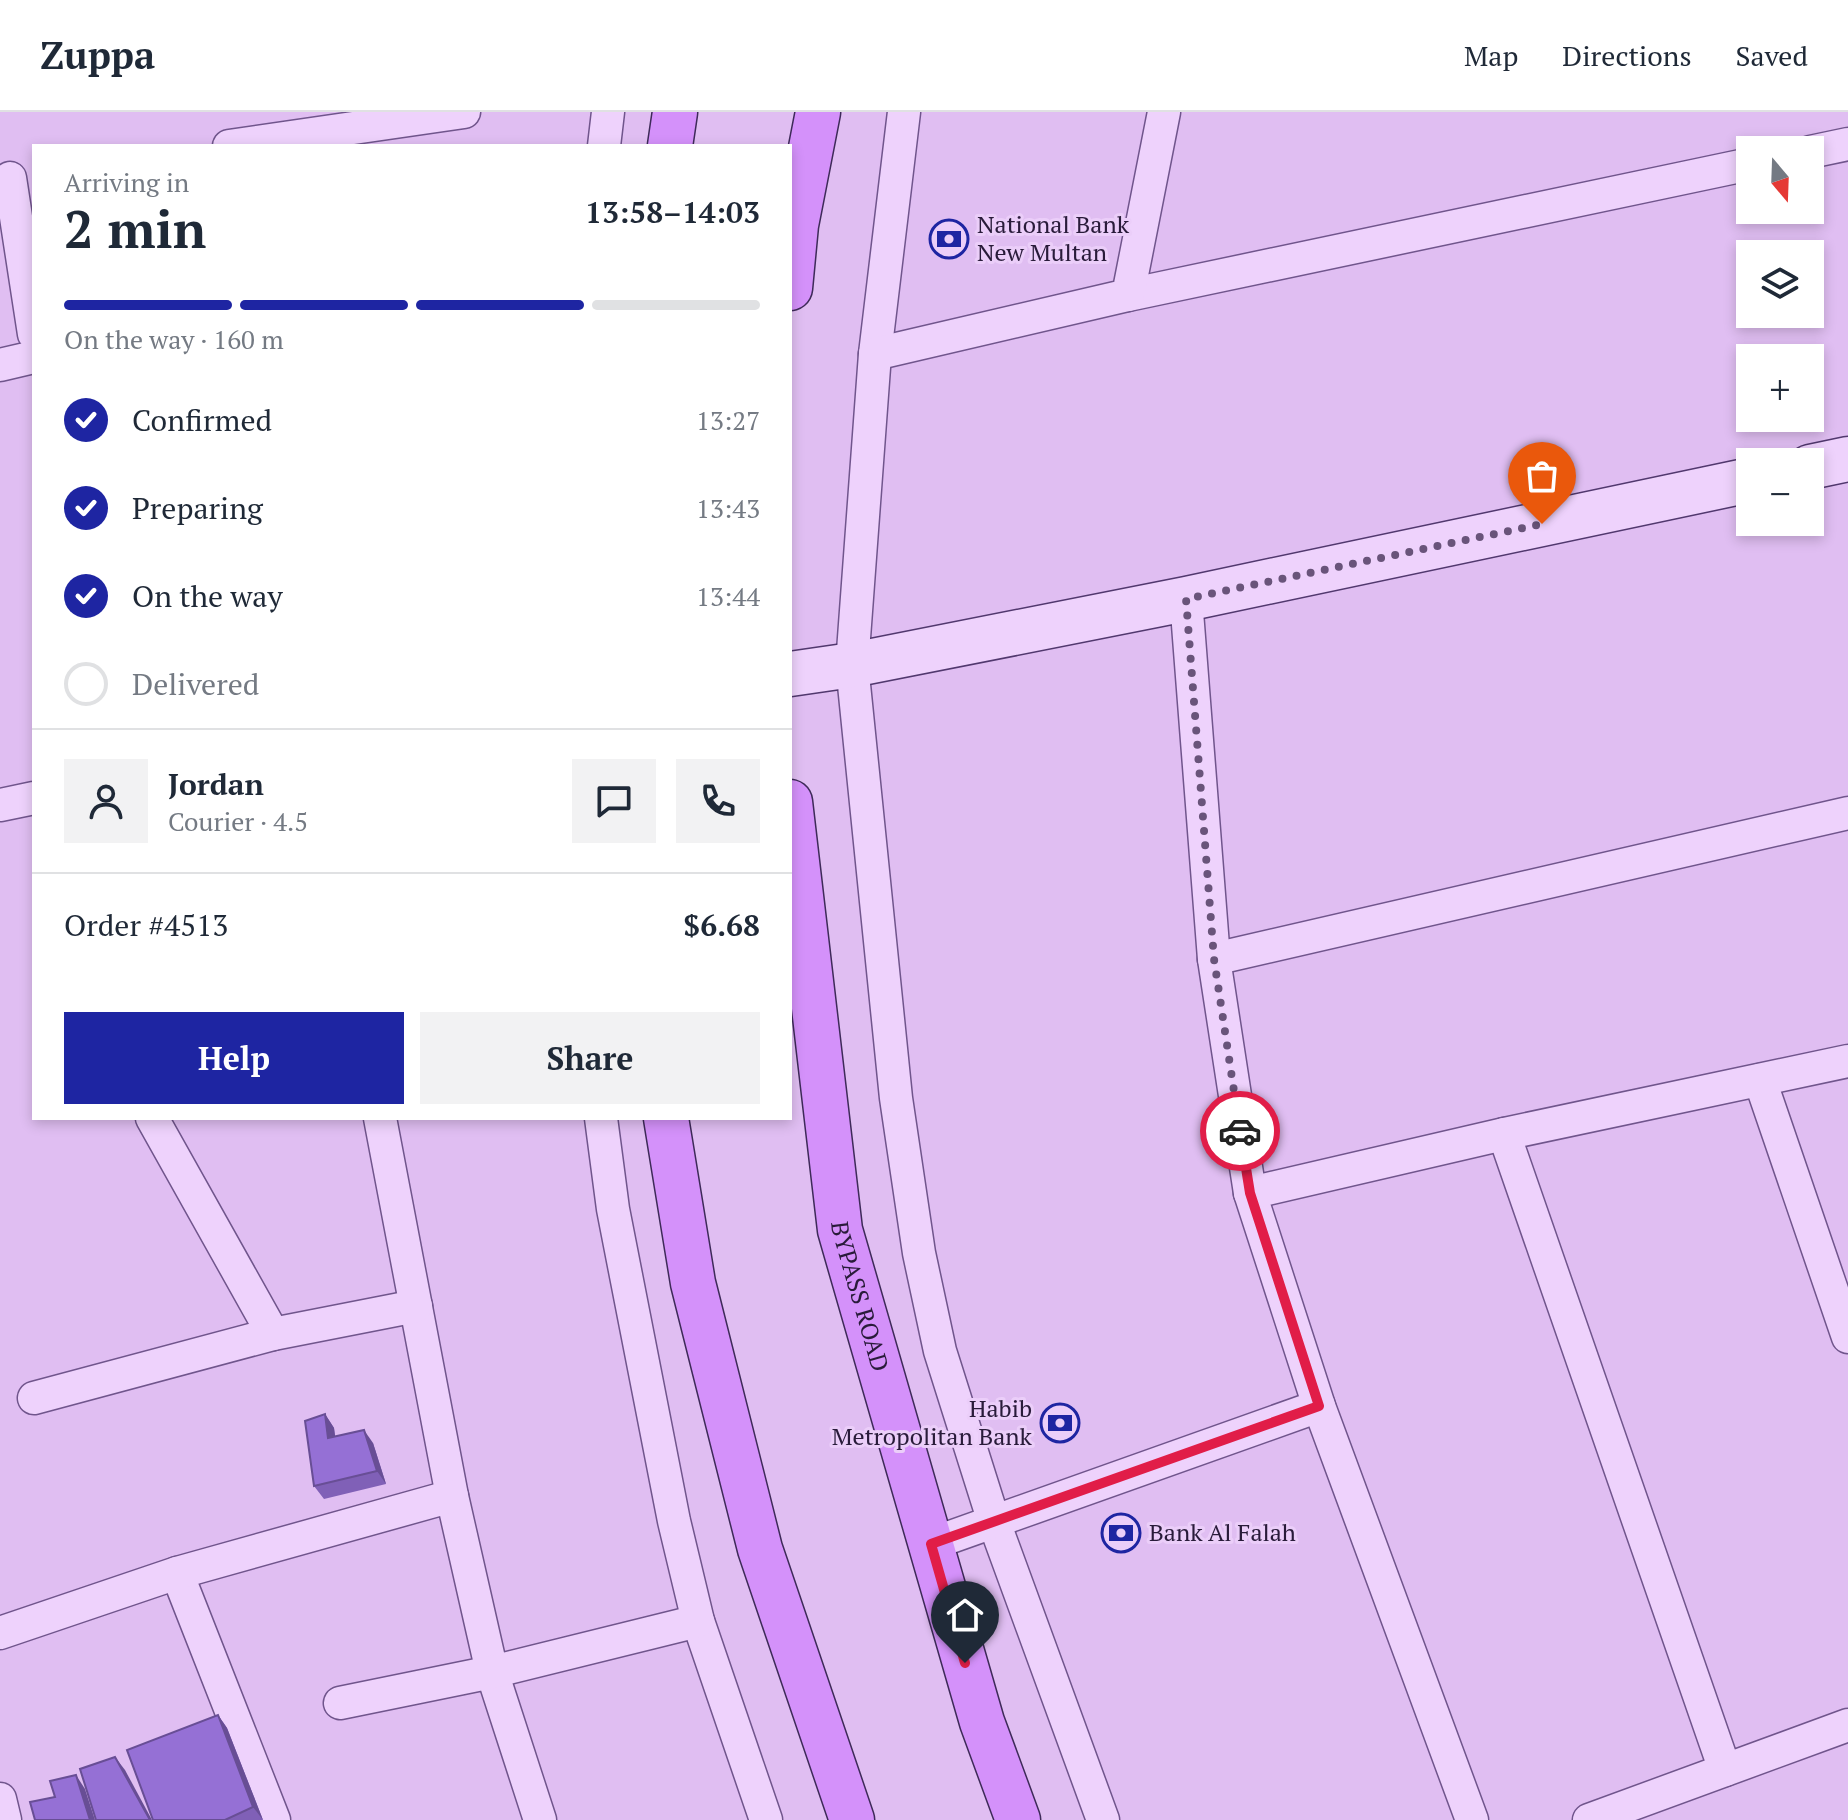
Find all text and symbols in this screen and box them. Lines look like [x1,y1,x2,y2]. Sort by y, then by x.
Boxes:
text: Zuppa [40,30,155,80]
text: Map [1464,37,1518,74]
text: Directions [1562,37,1692,74]
text: Saved [1736,37,1808,74]
north arrow [1736,136,1824,224]
map controls [1736,136,1824,536]
text: Arriving in [64,165,189,199]
text: 13:58–14:03 [585,192,760,232]
text: 2 min [64,194,206,263]
place label: National Bank New Multan [977,208,1130,268]
bank icon: National Bank New Multan [928,218,970,260]
button: layers [1736,240,1824,328]
text: On the way · 160 m [64,322,284,356]
button: + [1736,344,1824,432]
icon: check [64,398,108,442]
text: Confirmed [132,400,272,440]
text: 13:27 [696,403,760,437]
pin [1508,442,1576,524]
button: − [1736,448,1824,536]
icon: bag [1520,454,1564,498]
icon: check [64,486,108,530]
text: Preparing [132,488,263,528]
text: 13:43 [696,491,760,525]
icon: check [64,574,108,618]
text: On the way [132,576,283,616]
text: 13:44 [696,579,760,613]
text: Delivered [132,664,259,704]
button: person [64,759,148,843]
button: chat [572,759,656,843]
button: phone [676,759,760,843]
text: Jordan [168,764,264,804]
text: Courier · 4.5 [168,804,308,838]
text: Order #4513 [64,905,228,945]
text: $6.68 [683,905,760,945]
button: Help [64,1012,404,1104]
button: Share [420,1012,760,1104]
courier [1200,1091,1280,1171]
icon: car [1218,1109,1262,1153]
street label: BYPASS ROAD [824,1220,897,1375]
place label: Habib Metropolitan Bank [832,1392,1033,1452]
bank icon: Habib Metropolitan Bank [1039,1402,1081,1444]
bank icon: Bank Al Falah [1100,1512,1142,1554]
place label: Bank Al Falah [1149,1516,1296,1548]
pin [931,1581,999,1663]
icon: home [943,1593,987,1637]

